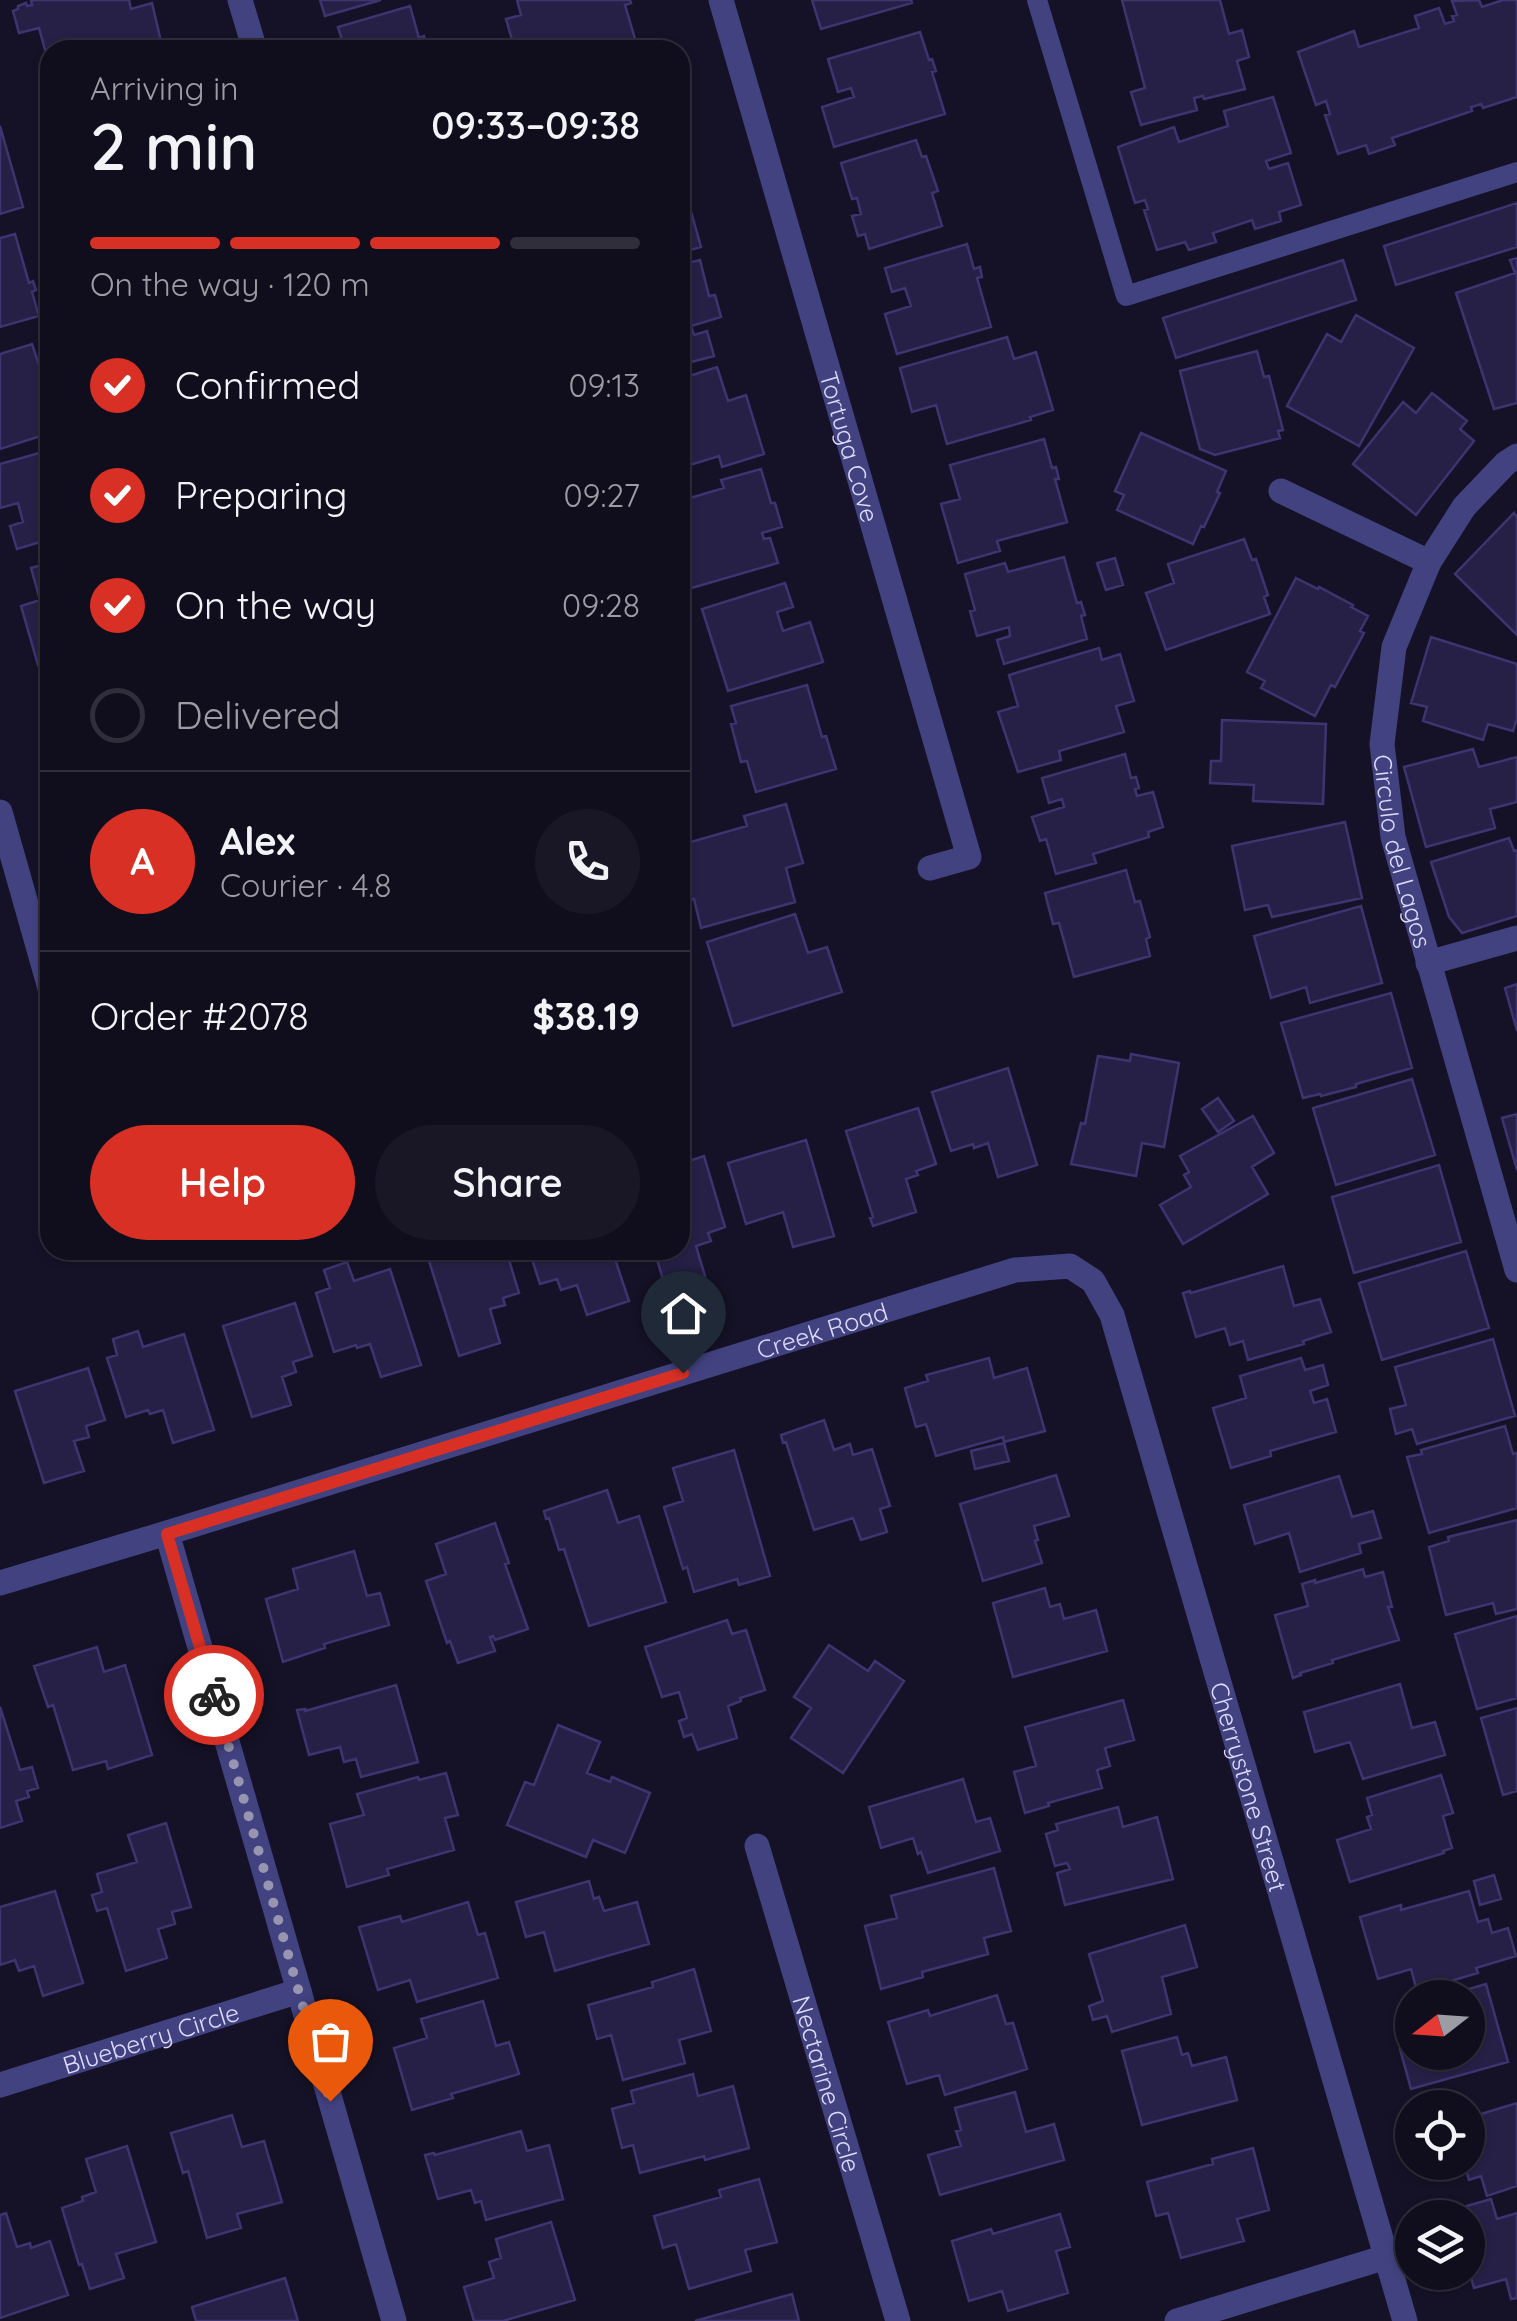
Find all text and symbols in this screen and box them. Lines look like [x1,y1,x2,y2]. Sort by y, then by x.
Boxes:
text: Arriving in [90,68,239,108]
text: 09:33–09:38 [431,101,640,149]
text: 2 min [90,105,258,186]
text: On the way · 120 m [90,264,370,304]
icon: check [90,358,145,413]
text: Confirmed [175,361,360,409]
text: 09:13 [569,365,640,405]
street label: Tortuga Cove [814,368,887,526]
icon: check [90,468,145,523]
text: Preparing [175,471,347,519]
text: 09:27 [564,475,640,515]
icon: check [90,578,145,633]
text: On the way [175,581,376,629]
text: 09:28 [562,585,640,625]
text: Delivered [175,691,341,739]
street label: Circulo del Lagos [1368,753,1439,951]
button: phone [535,809,640,914]
text: Alex [220,817,295,865]
text: A [130,837,155,885]
text: Courier · 4.8 [220,865,392,905]
text: Order #2078 [90,992,309,1040]
text: $38.19 [532,992,640,1040]
button: Help [90,1125,355,1240]
button: Share [375,1125,640,1240]
pin [641,1271,726,1374]
icon: home [656,1286,711,1341]
street label: Creek Road [752,1295,891,1365]
courier [164,1645,264,1745]
icon: bike [187,1668,242,1723]
street label: Cherrystone Street [1204,1678,1295,1895]
north arrow [1395,1980,1485,2070]
map controls [1395,1980,1485,2290]
street label: Nectarine Circle [787,1992,868,2176]
street label: Blueberry Circle [59,1995,243,2080]
pin [288,1999,373,2102]
icon: bag [303,2014,358,2069]
button: locate [1395,2090,1485,2180]
button: layers [1395,2200,1485,2290]

